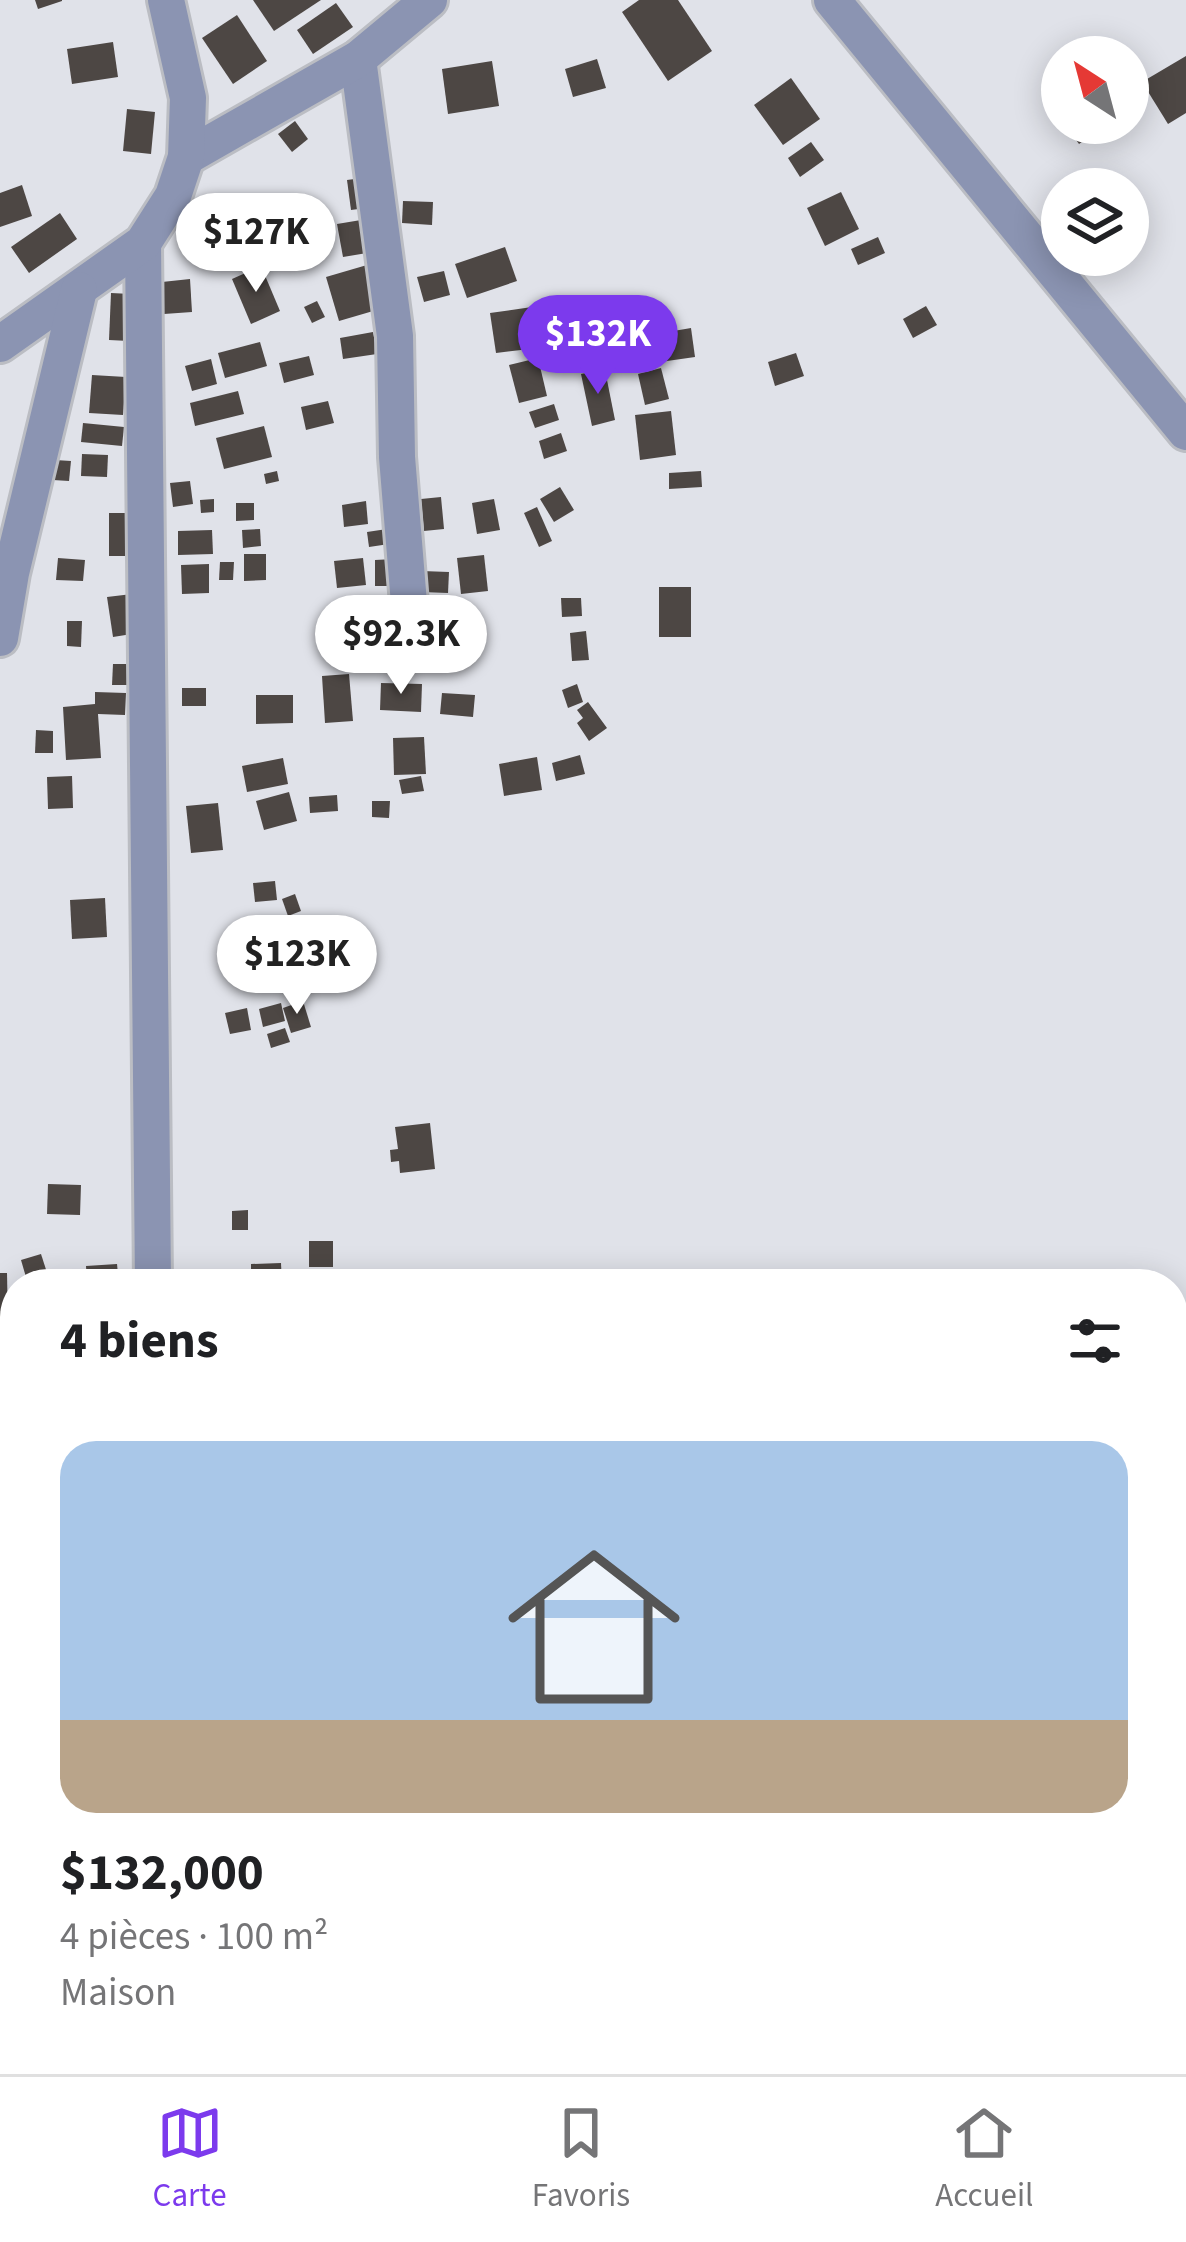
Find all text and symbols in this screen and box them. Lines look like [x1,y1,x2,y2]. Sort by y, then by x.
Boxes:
north arrow [1041,36,1149,144]
map controls [1041,36,1149,276]
button: layers [1041,168,1149,276]
pin: $127K [172,193,340,295]
text: $127K [203,204,309,260]
pin: $132K [514,295,682,397]
text: $132K [545,306,651,362]
pin: $92.3K [303,595,499,697]
text: $92.3K [342,606,460,662]
pin: $123K [213,915,381,1017]
text: $123K [244,926,350,982]
text: 4 biens [60,1305,219,1377]
icon: filters [1062,1308,1128,1374]
icon: home [486,1519,702,1735]
text: $132,000 [60,1837,264,1909]
text: 4 pièces · 100 m² [60,1909,328,1965]
text: Maison [60,1965,176,2021]
tab: Carte [153,2100,227,2219]
tab: Favoris [532,2100,630,2219]
tab: Accueil [935,2100,1033,2219]

